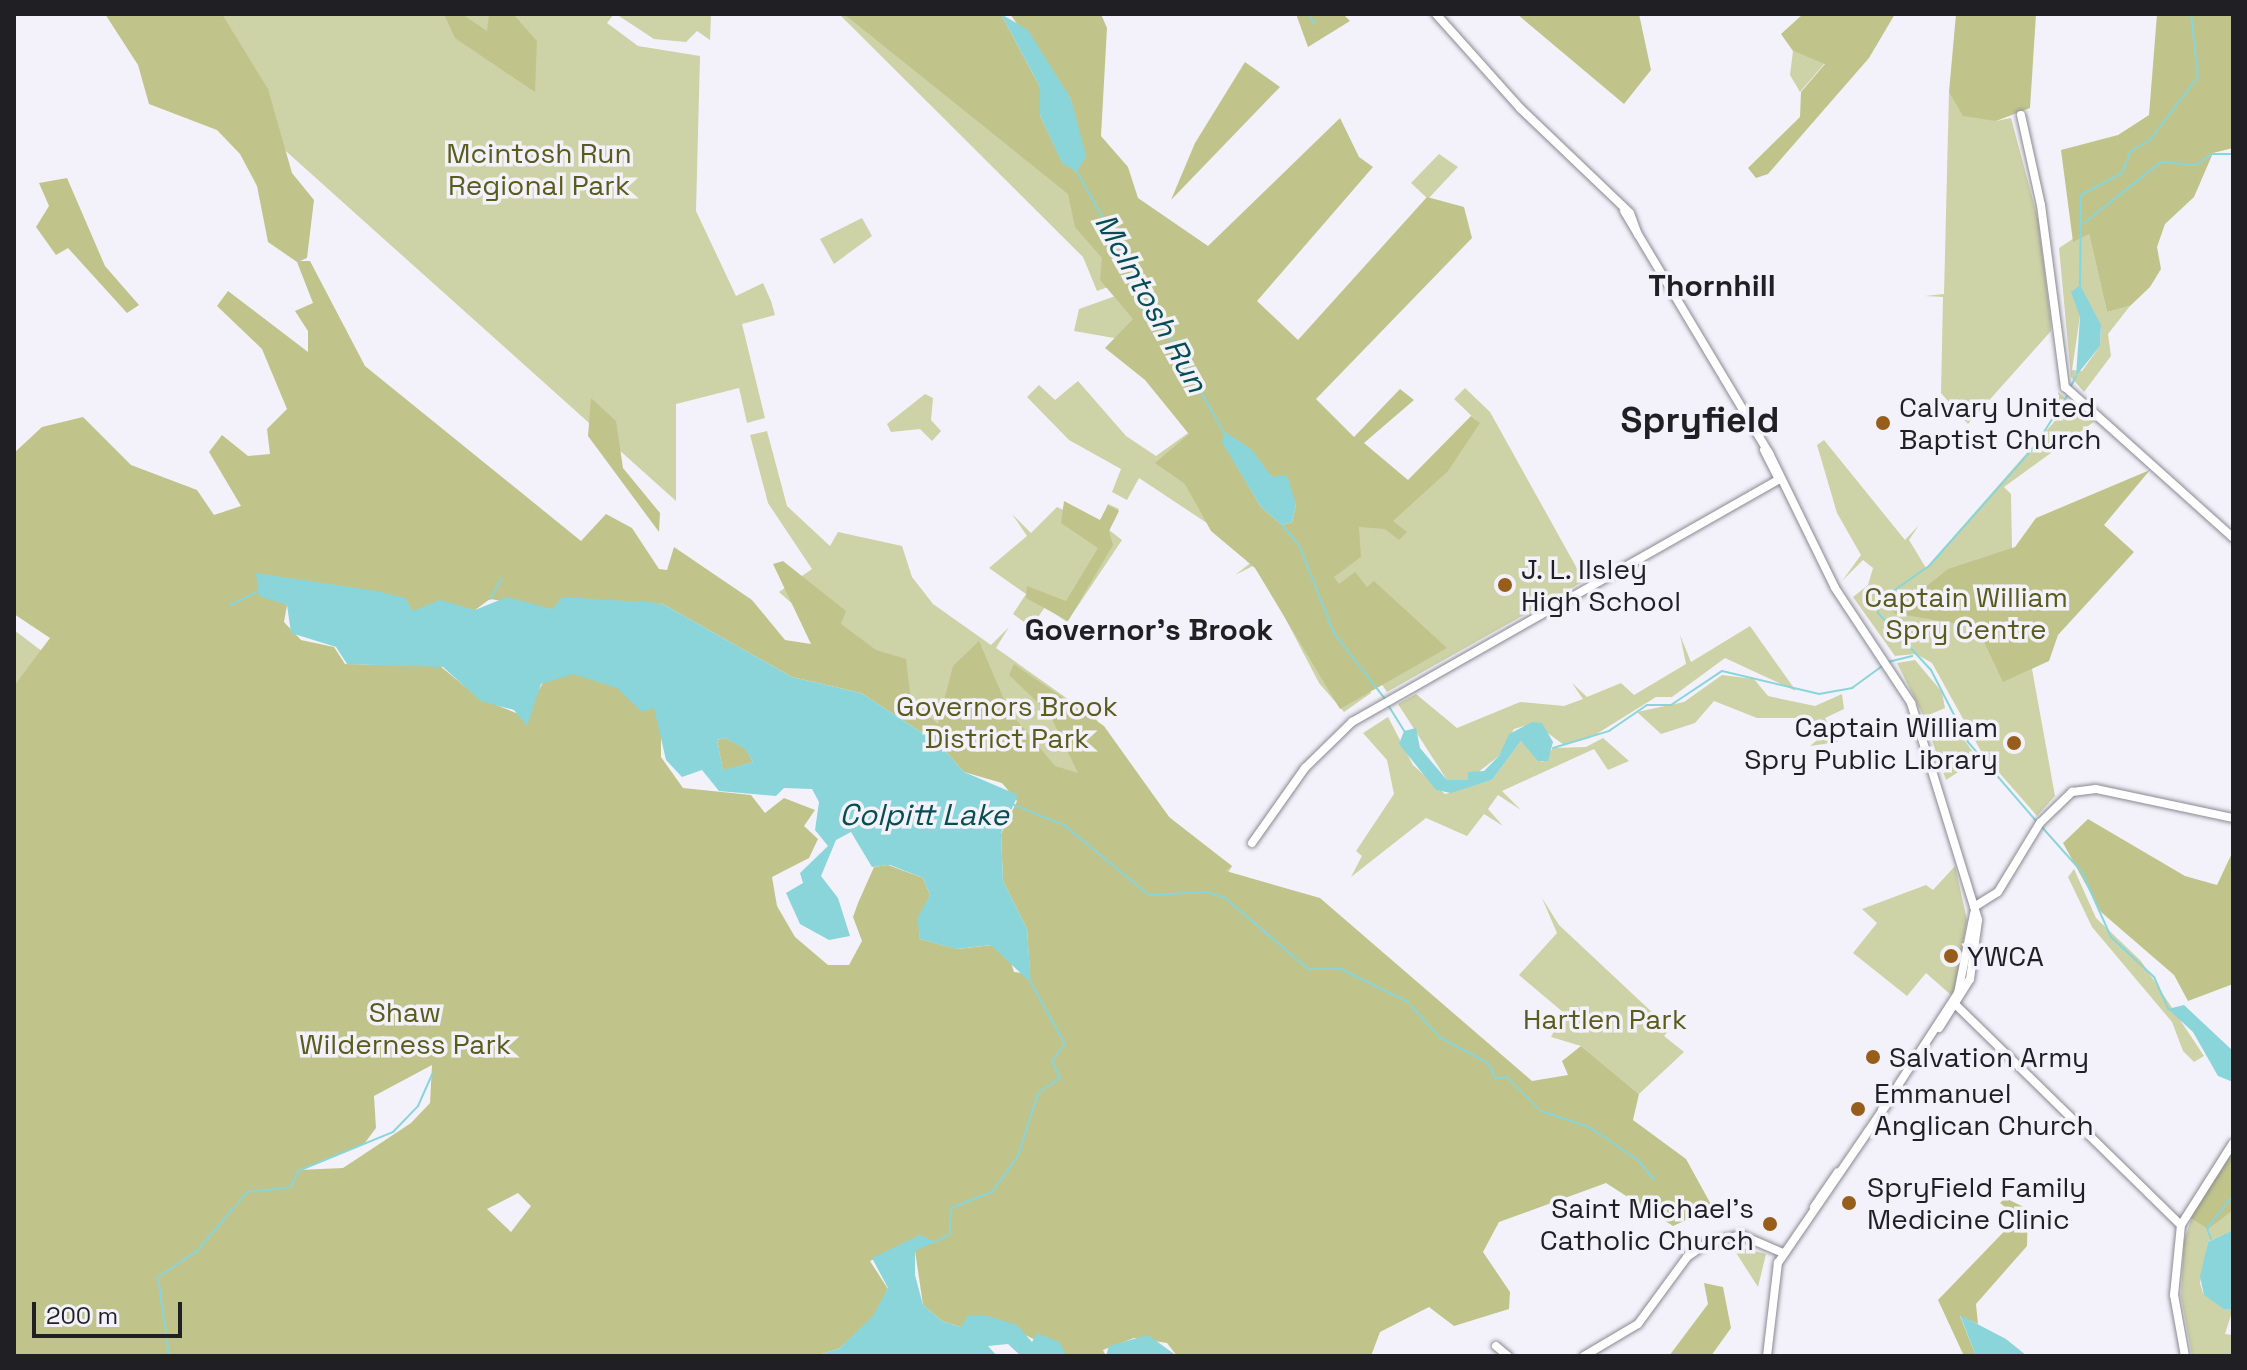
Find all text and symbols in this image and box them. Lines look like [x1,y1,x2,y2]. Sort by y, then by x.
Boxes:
park label: Mcintosh Run Regional Park [446,136,632,202]
water label: McIntosh Run [1087,207,1215,399]
district label: Thornhill [1648,268,1776,304]
place label: Calvary United Baptist Church [1899,390,2101,456]
district label: Spryfield [1621,399,1779,443]
marker: Calvary United Baptist Church [1874,414,1892,432]
place label: J. L. Ilsley High School [1521,552,1681,618]
marker: J. L. Ilsley High School [1496,576,1514,594]
park label: Captain William Spry Centre [1864,580,2068,646]
district label: Governor's Brook [1025,612,1273,648]
park label: Governors Brook District Park [896,689,1118,755]
place label: Captain William Spry Public Library [1744,710,1998,776]
marker: Captain William Spry Public Library [2005,734,2023,752]
water label: Colpitt Lake [839,797,1009,833]
place label: YWCA [1967,939,2044,973]
marker: YWCA [1942,947,1960,965]
park label: Shaw Wilderness Park [299,995,511,1061]
park label: Hartlen Park [1523,1002,1687,1036]
place label: Salvation Army [1889,1040,2090,1074]
marker: Salvation Army [1864,1048,1882,1066]
place label: Emmanuel Anglican Church [1874,1076,2094,1142]
marker: Emmanuel Anglican Church [1849,1100,1867,1118]
place label: SpryField Family Medicine Clinic [1867,1170,2086,1236]
place label: Saint Michael’s Catholic Church [1540,1191,1754,1257]
marker: SpryField Family Medicine Clinic [1838,1192,1860,1214]
marker: Saint Michael’s Catholic Church [1761,1215,1779,1233]
scale bar [36,1286,186,1336]
text: 200 m [46,1300,118,1331]

